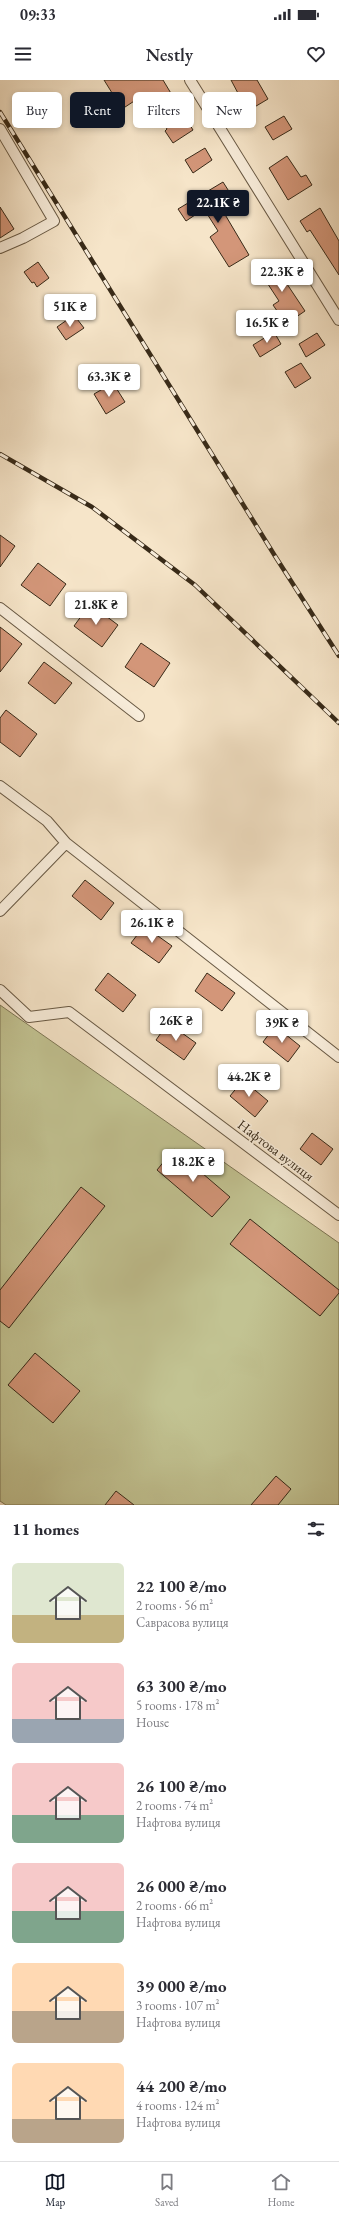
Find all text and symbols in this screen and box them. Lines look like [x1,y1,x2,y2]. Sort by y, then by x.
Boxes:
text: 09:33 [20,5,56,24]
icon: menu [12,43,34,65]
text: Nestly [146,43,193,66]
icon: heart [305,43,327,65]
chip: Buy [12,92,62,128]
chip: Rent [70,92,125,128]
chip: Filters [133,92,194,128]
chip: New [202,92,256,128]
pin: 22.1K ₴ [181,190,255,224]
text: 22.1K ₴ [196,194,240,211]
pin: 22.3K ₴ [245,259,319,293]
text: 22.3K ₴ [260,263,304,280]
pin: 51K ₴ [42,294,98,328]
text: 51K ₴ [53,298,87,315]
pin: 16.5K ₴ [230,310,304,344]
text: 16.5K ₴ [245,314,289,331]
pin: 63.3K ₴ [72,364,146,398]
text: 63.3K ₴ [87,368,131,385]
pin: 21.8K ₴ [59,592,133,626]
text: 21.8K ₴ [74,596,118,613]
pin: 26.1K ₴ [115,910,189,944]
text: 26.1K ₴ [130,914,174,931]
pin: 26K ₴ [148,1008,204,1042]
pin: 39K ₴ [254,1010,310,1044]
text: 26K ₴ [159,1012,193,1029]
text: 39K ₴ [265,1014,299,1031]
pin: 44.2K ₴ [212,1064,286,1098]
text: 44.2K ₴ [227,1068,271,1085]
street label: Нафтова вулиця [234,1115,318,1185]
pin: 18.2K ₴ [156,1149,230,1183]
text: 18.2K ₴ [171,1153,215,1170]
text: 11 homes [12,1518,79,1540]
icon: filters [305,1518,327,1540]
text: 22 100 ₴/mo [136,1575,227,1597]
icon: home [44,1579,92,1627]
text: 2 rooms · 56 m² [136,1597,213,1614]
text: Саврасова вулиця [136,1614,229,1631]
text: 63 300 ₴/mo [136,1675,227,1697]
icon: home [44,1679,92,1727]
text: 5 rooms · 178 m² [136,1697,220,1714]
text: House [136,1714,169,1731]
text: 26 100 ₴/mo [136,1775,227,1797]
icon: home [44,1779,92,1827]
text: 2 rooms · 74 m² [136,1797,213,1814]
text: Нафтова вулиця [136,1814,221,1831]
text: 26 000 ₴/mo [136,1875,227,1897]
icon: home [44,1879,92,1927]
text: 2 rooms · 66 m² [136,1897,213,1914]
text: Нафтова вулиця [136,1914,221,1931]
text: 39 000 ₴/mo [136,1975,227,1997]
icon: home [44,1979,92,2027]
text: 3 rooms · 107 m² [136,1997,220,2014]
text: Нафтова вулиця [136,2014,221,2031]
text: 44 200 ₴/mo [136,2075,227,2097]
icon: home [44,2079,92,2127]
text: 4 rooms · 124 m² [136,2097,220,2114]
text: Нафтова вулиця [136,2114,221,2131]
tab: Map [44,2171,66,2209]
tab: Saved [155,2171,179,2209]
tab: Home [267,2171,295,2209]

